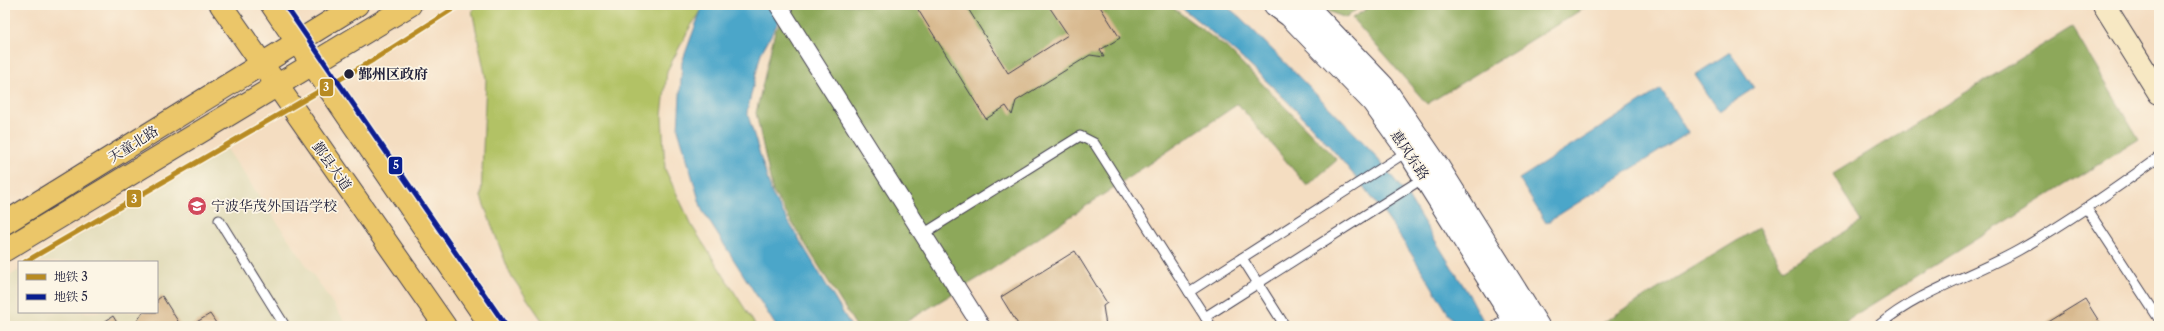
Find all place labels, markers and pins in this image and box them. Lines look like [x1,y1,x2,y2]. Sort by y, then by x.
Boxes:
place label: 鄞州区政府 [358,65,428,83]
marker: 鄞州区政府 [342,67,356,81]
school or university icon: 宁波华茂外国语学校 [186,195,208,217]
place label: 宁波华茂外国语学校 [211,197,337,215]

